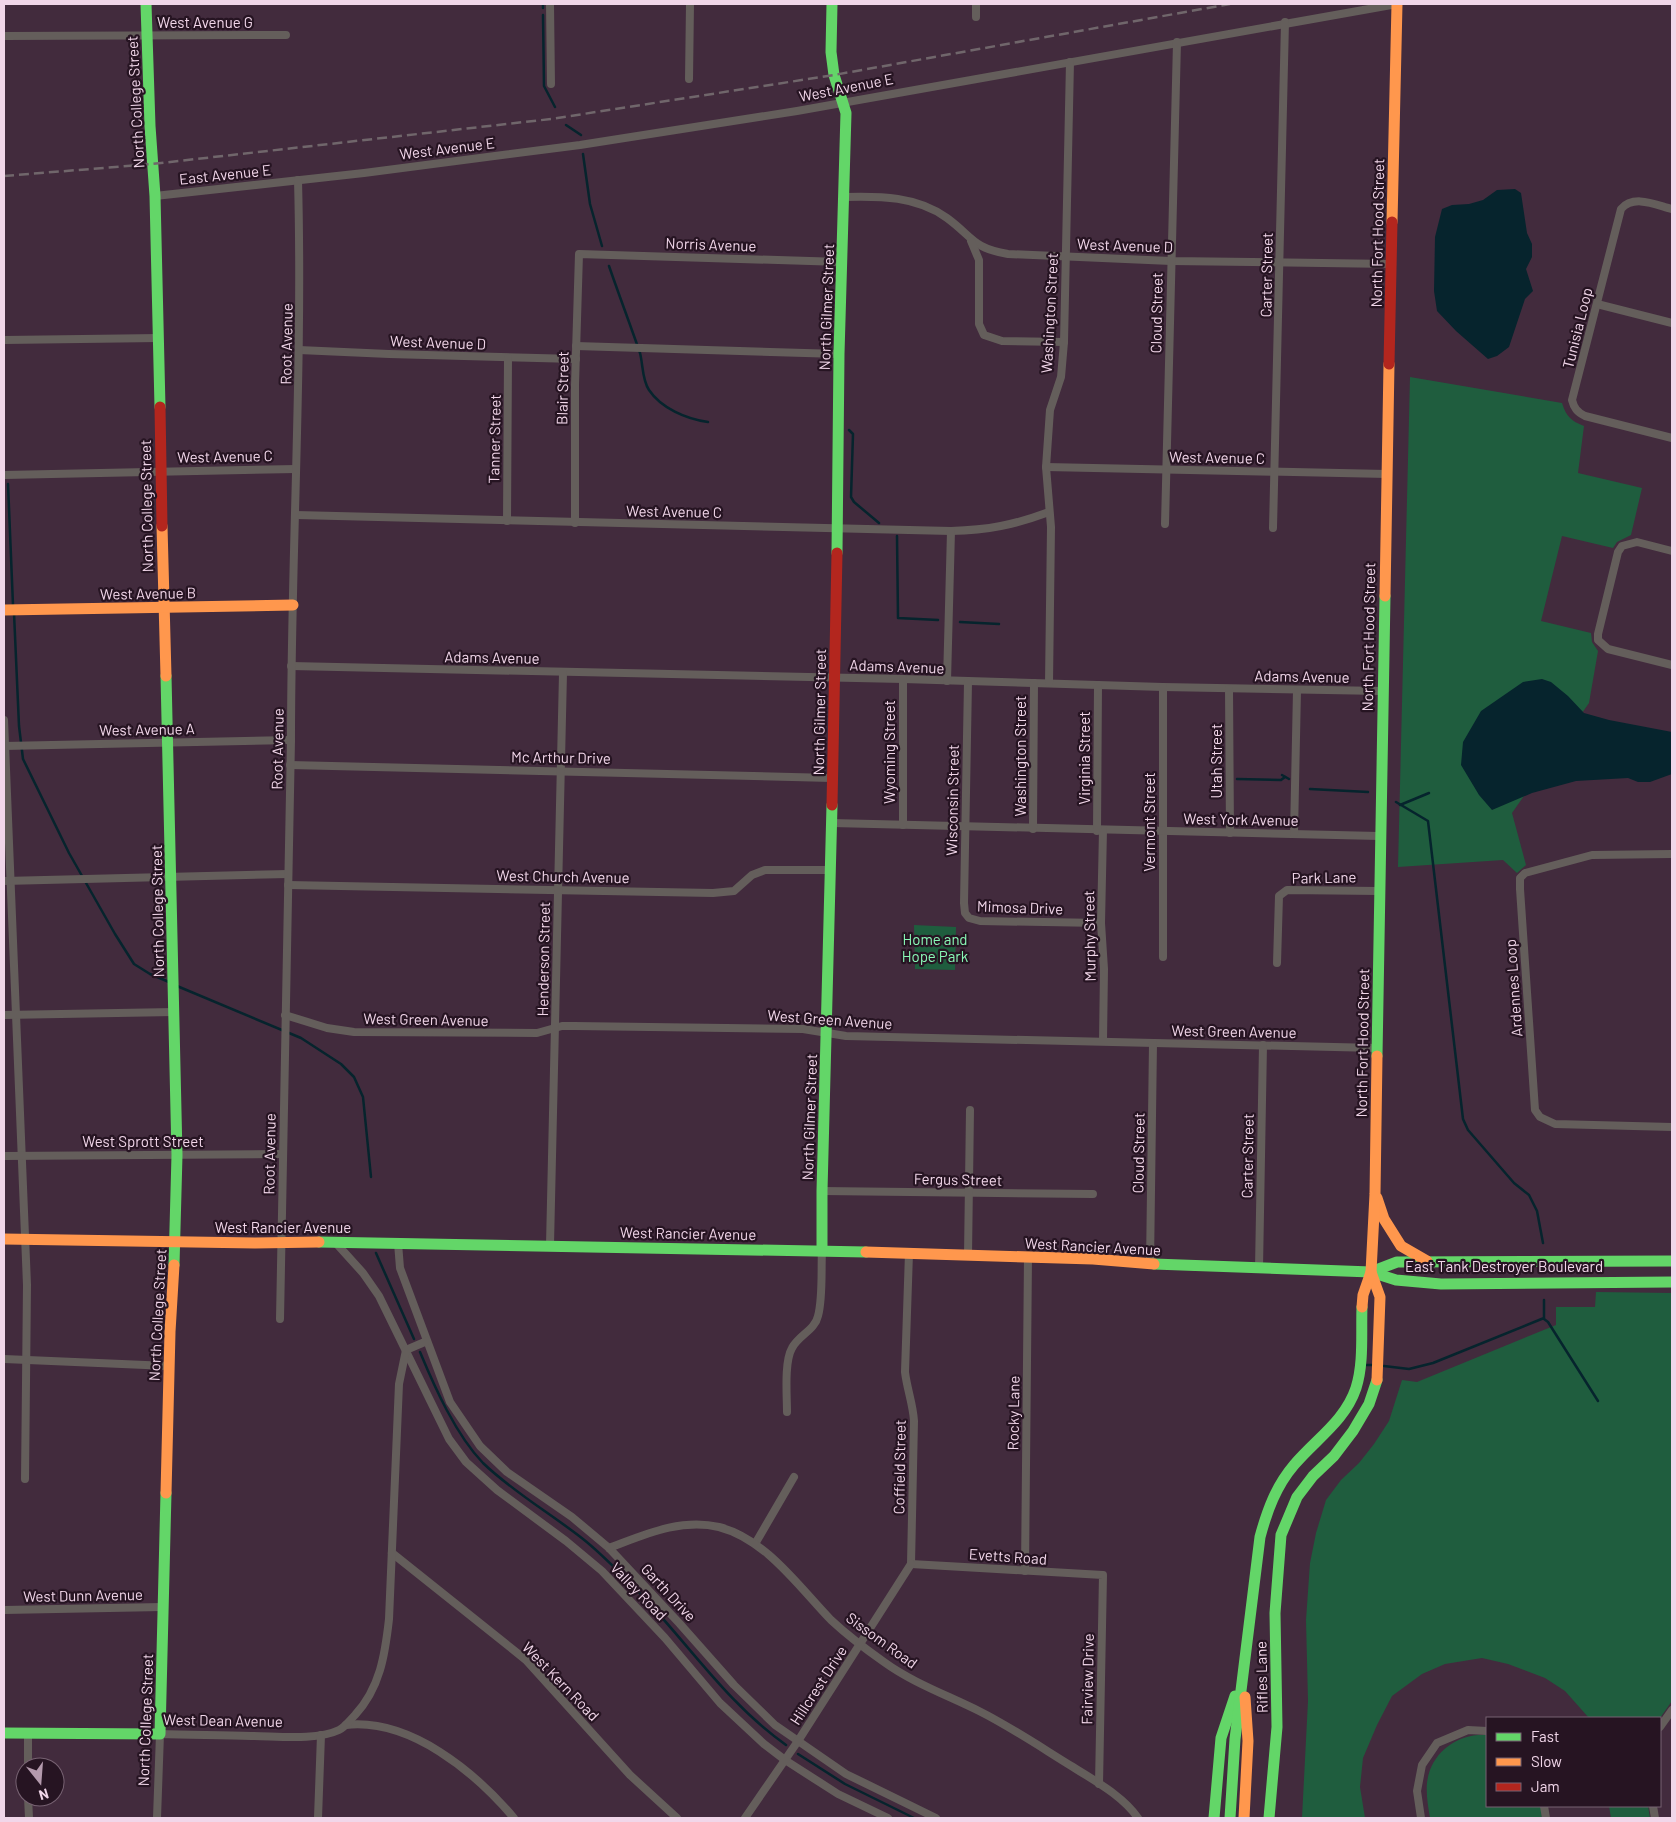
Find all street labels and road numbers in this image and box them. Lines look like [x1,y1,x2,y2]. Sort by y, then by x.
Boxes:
street label: West Avenue G [157,13,253,31]
street label: North College Street [123,35,147,169]
street label: West Avenue E [797,69,895,105]
street label: West Avenue E [398,133,496,163]
street label: North Fort Hood Street [1367,158,1387,308]
street label: East Avenue E [178,160,272,188]
street label: Carter Street [1256,232,1276,318]
street label: Norris Avenue [665,233,757,255]
street label: West Avenue D [1077,234,1173,256]
street label: North Gilmer Street [815,243,837,371]
street label: Washington Street [1037,252,1061,374]
street label: Cloud Street [1146,272,1166,354]
street label: Tunisia Loop [1558,286,1596,370]
street label: Root Avenue [276,303,296,385]
street label: West Avenue D [390,331,486,353]
street label: Blair Street [552,351,572,425]
street label: Tanner Street [484,394,504,484]
street label: North College Street [136,440,156,572]
street label: West Avenue C [177,446,273,466]
street label: West Avenue C [1169,447,1265,467]
street label: West Avenue C [626,501,722,521]
street label: North Fort Hood Street [1358,562,1378,712]
street label: West Avenue B [100,583,196,603]
street label: Adams Avenue [444,647,540,667]
street label: North Gilmer Street [809,648,829,776]
street label: Adams Avenue [849,655,945,677]
street label: Adams Avenue [1254,666,1350,686]
street label: Washington Street [1011,696,1029,816]
street label: Wyoming Street [880,700,898,804]
street label: Root Avenue [267,708,287,790]
street label: Virginia Street [1075,711,1093,805]
street label: West Avenue A [99,719,195,739]
street label: Utah Street [1207,724,1225,798]
street label: Wisconsin Street [942,744,962,856]
street label: Mc Arthur Drive [511,747,611,767]
street label: Vermont Street [1140,772,1158,872]
street label: West York Avenue [1183,809,1299,829]
street label: North College Street [147,845,167,977]
street label: West Church Avenue [496,866,630,886]
street label: Park Lane [1292,867,1356,887]
street label: Murphy Street [1079,890,1099,982]
street label: Mimosa Drive [977,896,1063,918]
street label: Henderson Street [533,901,553,1017]
street label: Ardennes Loop [1501,939,1525,1037]
street label: North Fort Hood Street [1352,968,1372,1118]
street label: West Green Avenue [767,1006,893,1032]
street label: West Green Avenue [363,1009,489,1029]
street label: West Green Avenue [1171,1021,1297,1041]
street label: North Gilmer Street [798,1053,820,1181]
street label: Cloud Street [1128,1112,1148,1194]
street label: Root Avenue [259,1113,279,1195]
street label: Carter Street [1237,1113,1257,1199]
street label: West Sprott Street [82,1132,204,1150]
street label: Fergus Street [914,1169,1002,1189]
street label: West Rancier Avenue [215,1218,351,1236]
street label: West Rancier Avenue [620,1223,756,1243]
street label: West Rancier Avenue [1024,1233,1162,1259]
street label: North College Street [145,1248,169,1382]
street label: East Tank Destroyer Boulevard [1405,1257,1603,1275]
street label: Rocky Lane [1003,1375,1023,1451]
street label: Coffield Street [889,1419,909,1515]
street label: Evetts Road [968,1544,1048,1568]
street label: Valley Road [607,1558,671,1624]
street label: Garth Drive [638,1559,700,1625]
street label: West Dunn Avenue [23,1585,143,1605]
street label: Sissom Road [843,1608,921,1672]
street label: Fairview Drive [1077,1633,1097,1725]
street label: West Kern Road [519,1638,603,1724]
street label: Rifles Lane [1251,1641,1271,1713]
street label: Hillcrest Drive [786,1642,850,1728]
street label: North College Street [134,1653,156,1787]
street label: West Dean Avenue [163,1710,283,1730]

